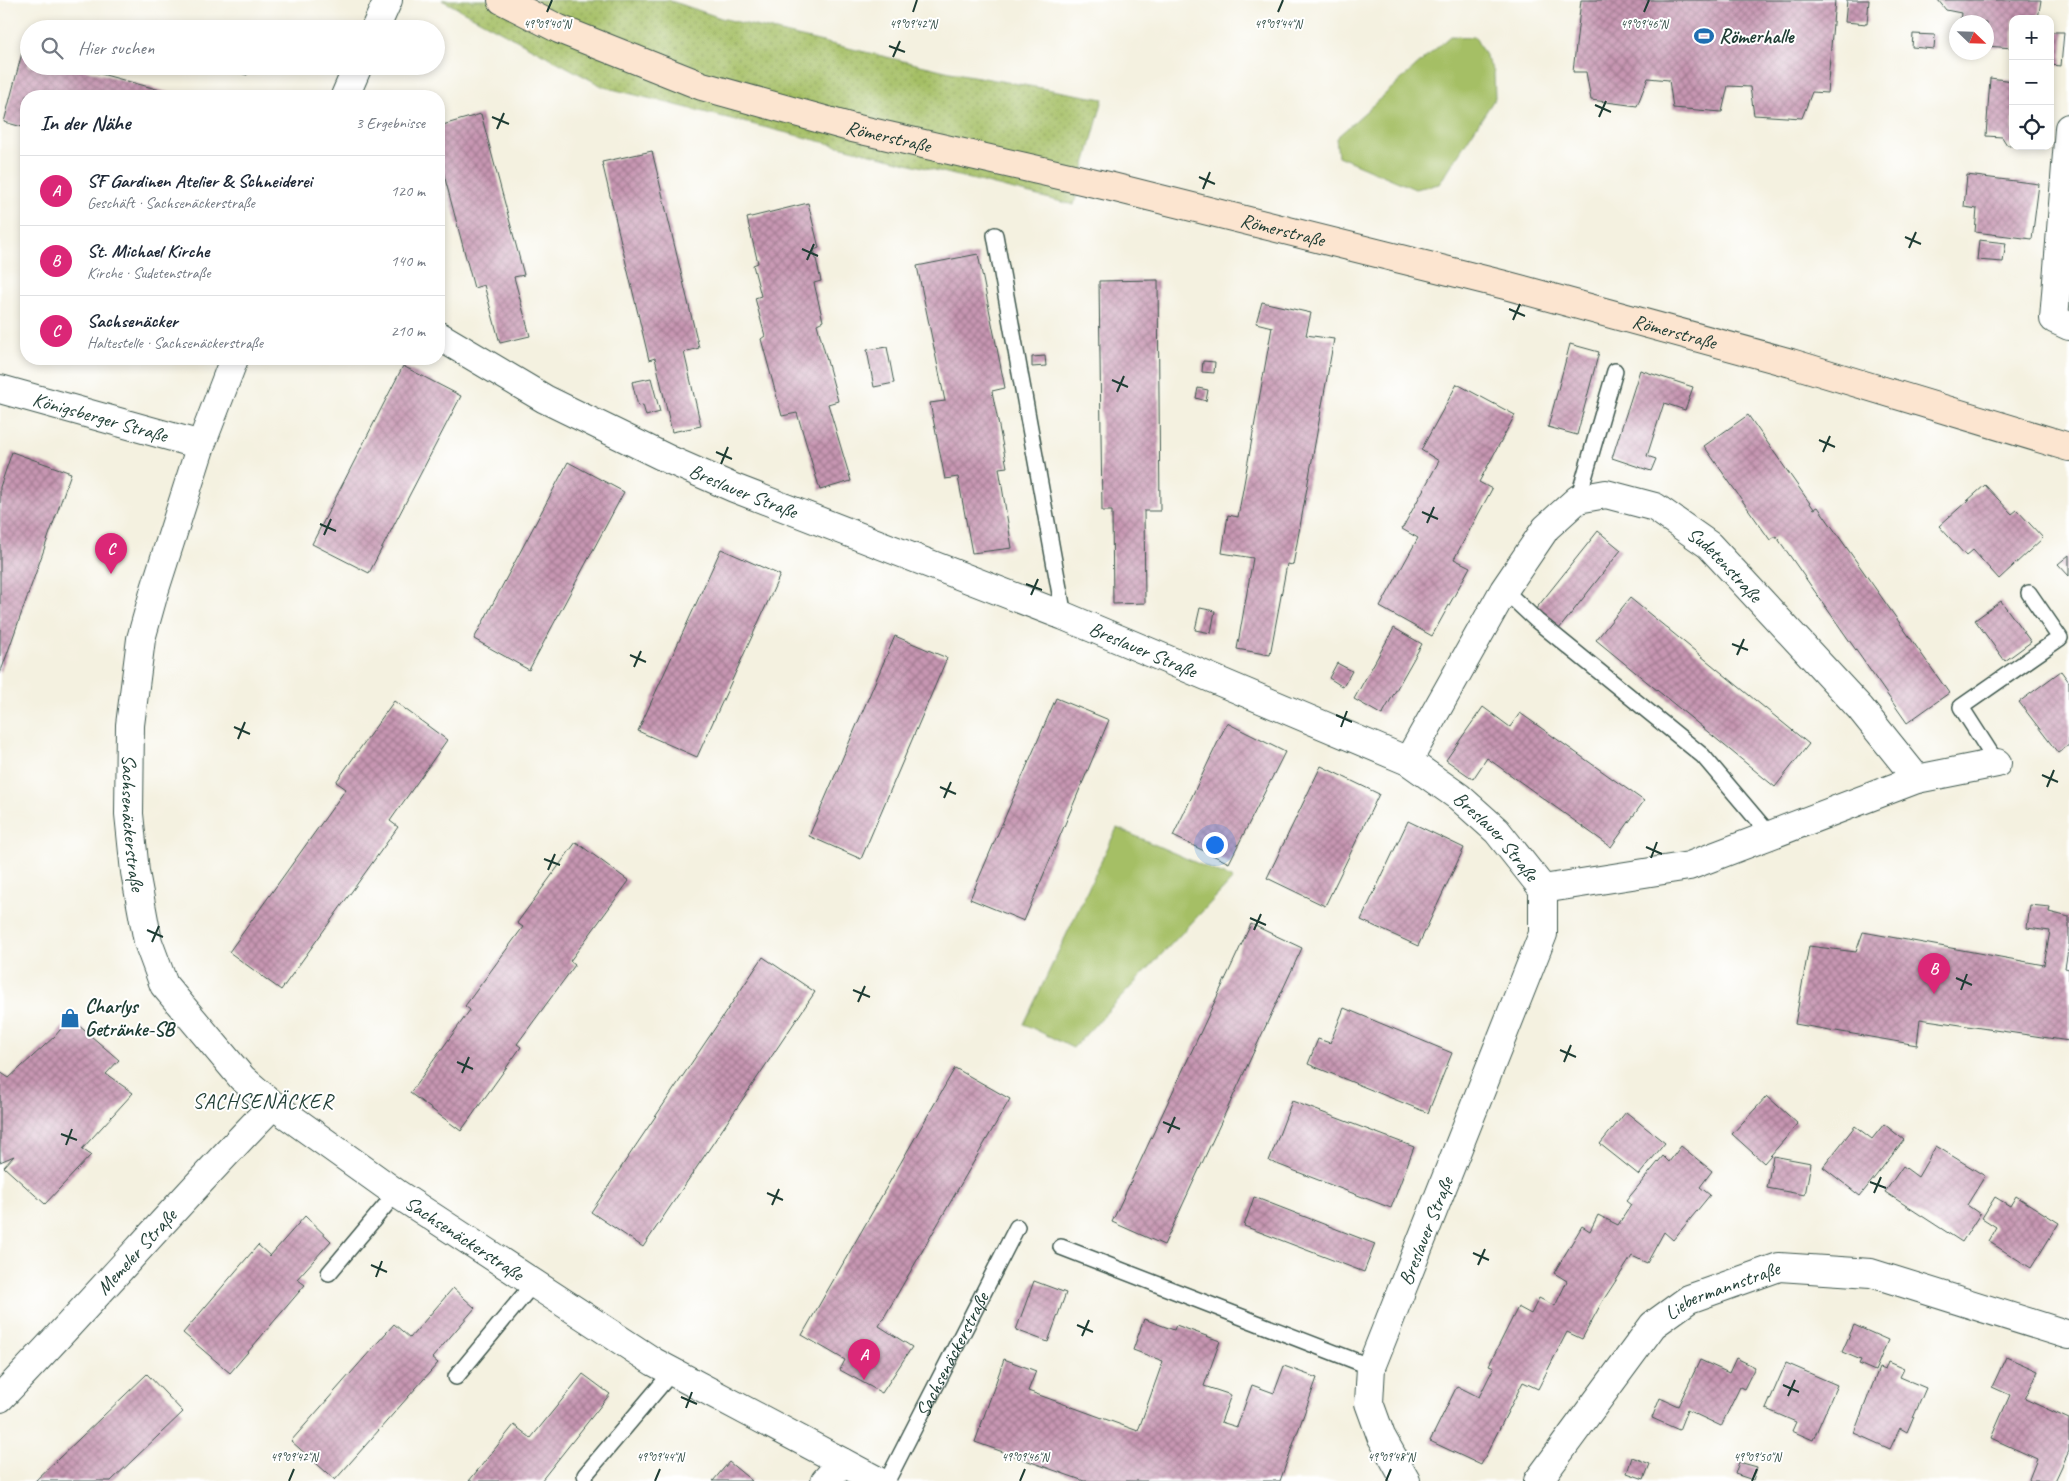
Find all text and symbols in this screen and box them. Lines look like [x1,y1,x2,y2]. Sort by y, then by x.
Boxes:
north arrow [1949,15,1994,60]
map controls [2009,15,2054,150]
button: + [2009,15,2054,60]
text: 49°09'40"N [523,16,572,32]
text: 49°09'42"N [889,16,938,32]
text: 49°09'44"N [1254,16,1303,32]
text: 49°09'46"N [1620,16,1669,32]
search box [20,20,445,75]
place label: Römerhalle [1719,24,1795,49]
sports icon: Römerhalle [1693,25,1715,47]
icon: search [38,34,66,62]
text: Hier suchen [78,36,154,60]
button: − [2009,60,2054,105]
button: locate [2009,105,2054,150]
text: In der Nähe [40,110,130,136]
text: 3 Ergebnisse [356,113,425,133]
street label: Römerstraße [843,114,935,158]
text: SF Gardinen Atelier & Schneiderei [87,169,312,193]
text: A [52,181,60,201]
text: 120 m [391,181,425,201]
text: Geschäft · Sachsenäckerstraße [87,193,255,213]
street label: Römerstraße [1238,207,1329,252]
text: St. Michael Kirche [87,239,209,263]
text: B [52,251,60,271]
text: 140 m [391,251,425,271]
text: Kirche · Sudetenstraße [87,263,210,283]
street label: Römerstraße [1630,308,1721,355]
text: Sachsenäcker [87,309,178,333]
text: C [52,321,60,341]
text: 210 m [391,321,425,341]
text: Haltestelle · Sachsenäckerstraße [87,333,263,353]
street label: Königsberger Straße [30,386,172,448]
street label: Breslauer Straße [686,458,802,524]
street label: Sudetenstraße [1682,521,1769,608]
pin: C [95,533,127,574]
street label: Breslauer Straße [1086,616,1202,684]
street label: Sachsenäckerstraße [116,755,151,895]
street label: Breslauer Straße [1448,786,1545,887]
your location [1202,832,1228,858]
pin: B [1918,953,1950,994]
place label: Charlys Getränke-SB [85,994,176,1042]
shop icon: Charlys Getränke-SB [59,1007,81,1029]
district label: SACHSENÄCKER [193,1088,335,1114]
street label: Breslauer Straße [1393,1172,1460,1289]
street label: Sachsenäckerstraße [400,1190,530,1287]
street label: Memeler Straße [91,1202,183,1300]
street label: Liebermannstraße [1659,1255,1784,1325]
street label: Sachsenäckerstraße [909,1287,995,1421]
pin: A [848,1339,880,1380]
text: 49°09'42"N [270,1449,319,1465]
text: 49°09'44"N [636,1449,685,1465]
text: 49°09'46"N [1001,1449,1050,1465]
text: 49°09'48"N [1367,1449,1416,1465]
text: 49°09'50"N [1733,1449,1782,1465]

